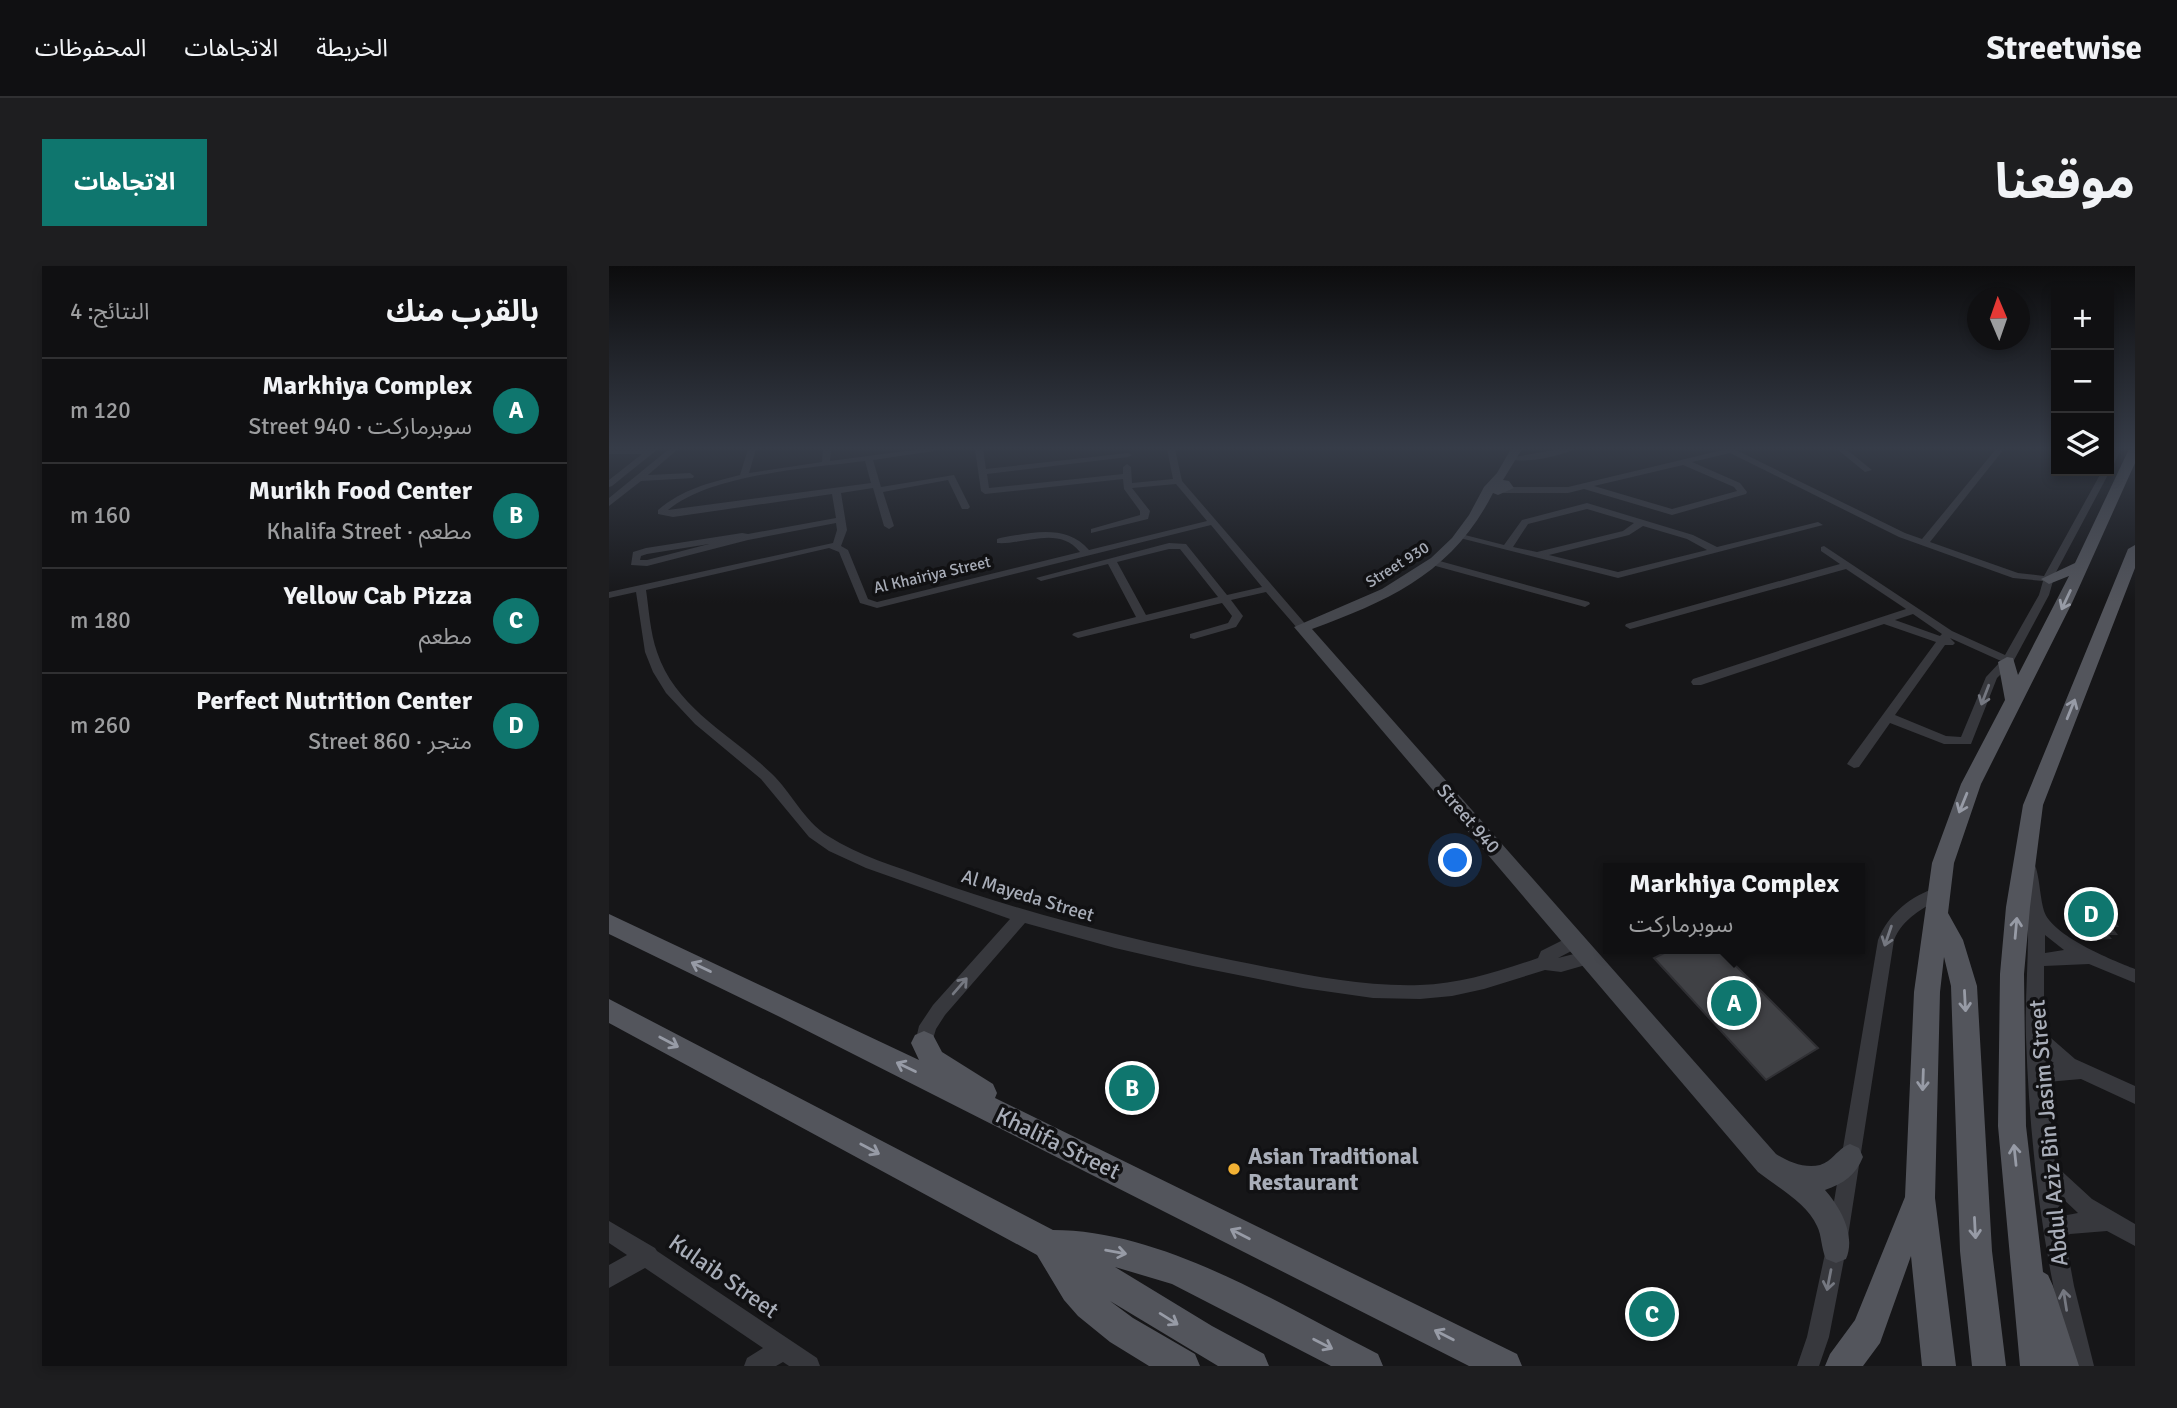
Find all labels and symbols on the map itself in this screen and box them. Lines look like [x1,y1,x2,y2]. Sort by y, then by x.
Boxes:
north arrow [1967,287,2030,350]
street label: Street 930 [1362,538,1433,592]
street label: Al Khairiya Street [872,552,993,598]
one-way arrow [2058,589,2072,610]
one-way arrow [1977,684,1990,706]
one-way arrow [2065,698,2078,720]
street label: Street 940 [1431,779,1505,858]
one-way arrow [1956,791,1969,813]
your location [1438,843,1472,877]
street label: Al Mayeda Street [958,864,1097,928]
pin: D [2068,888,2114,940]
one-way arrow [2010,917,2023,940]
one-way arrow [1881,924,1894,946]
one-way arrow [691,960,712,973]
pin: A [1711,977,1757,1029]
one-way arrow [952,978,968,996]
one-way arrow [1958,989,1971,1012]
street label: Abdul Aziz Bin Jasim Street [2022,998,2075,1267]
one-way arrow [658,1036,679,1050]
one-way arrow [896,1060,917,1074]
pin: B [1109,1062,1155,1114]
one-way arrow [1917,1068,1930,1091]
street label: Khalifa Street [991,1101,1125,1186]
place label: Asian Traditional Restaurant [1248,1142,1419,1197]
one-way arrow [859,1143,880,1156]
one-way arrow [2009,1144,2022,1167]
marker: Asian Traditional Restaurant [1226,1161,1242,1177]
one-way arrow [1969,1217,1982,1240]
one-way arrow [1230,1226,1251,1240]
street label: Kulaib Street [663,1228,784,1325]
one-way arrow [1104,1246,1127,1259]
one-way arrow [1822,1268,1836,1291]
pin: C [1629,1288,1675,1340]
one-way arrow [2058,1289,2071,1312]
one-way arrow [1158,1312,1178,1326]
one-way arrow [1434,1328,1455,1342]
one-way arrow [1312,1338,1333,1352]

